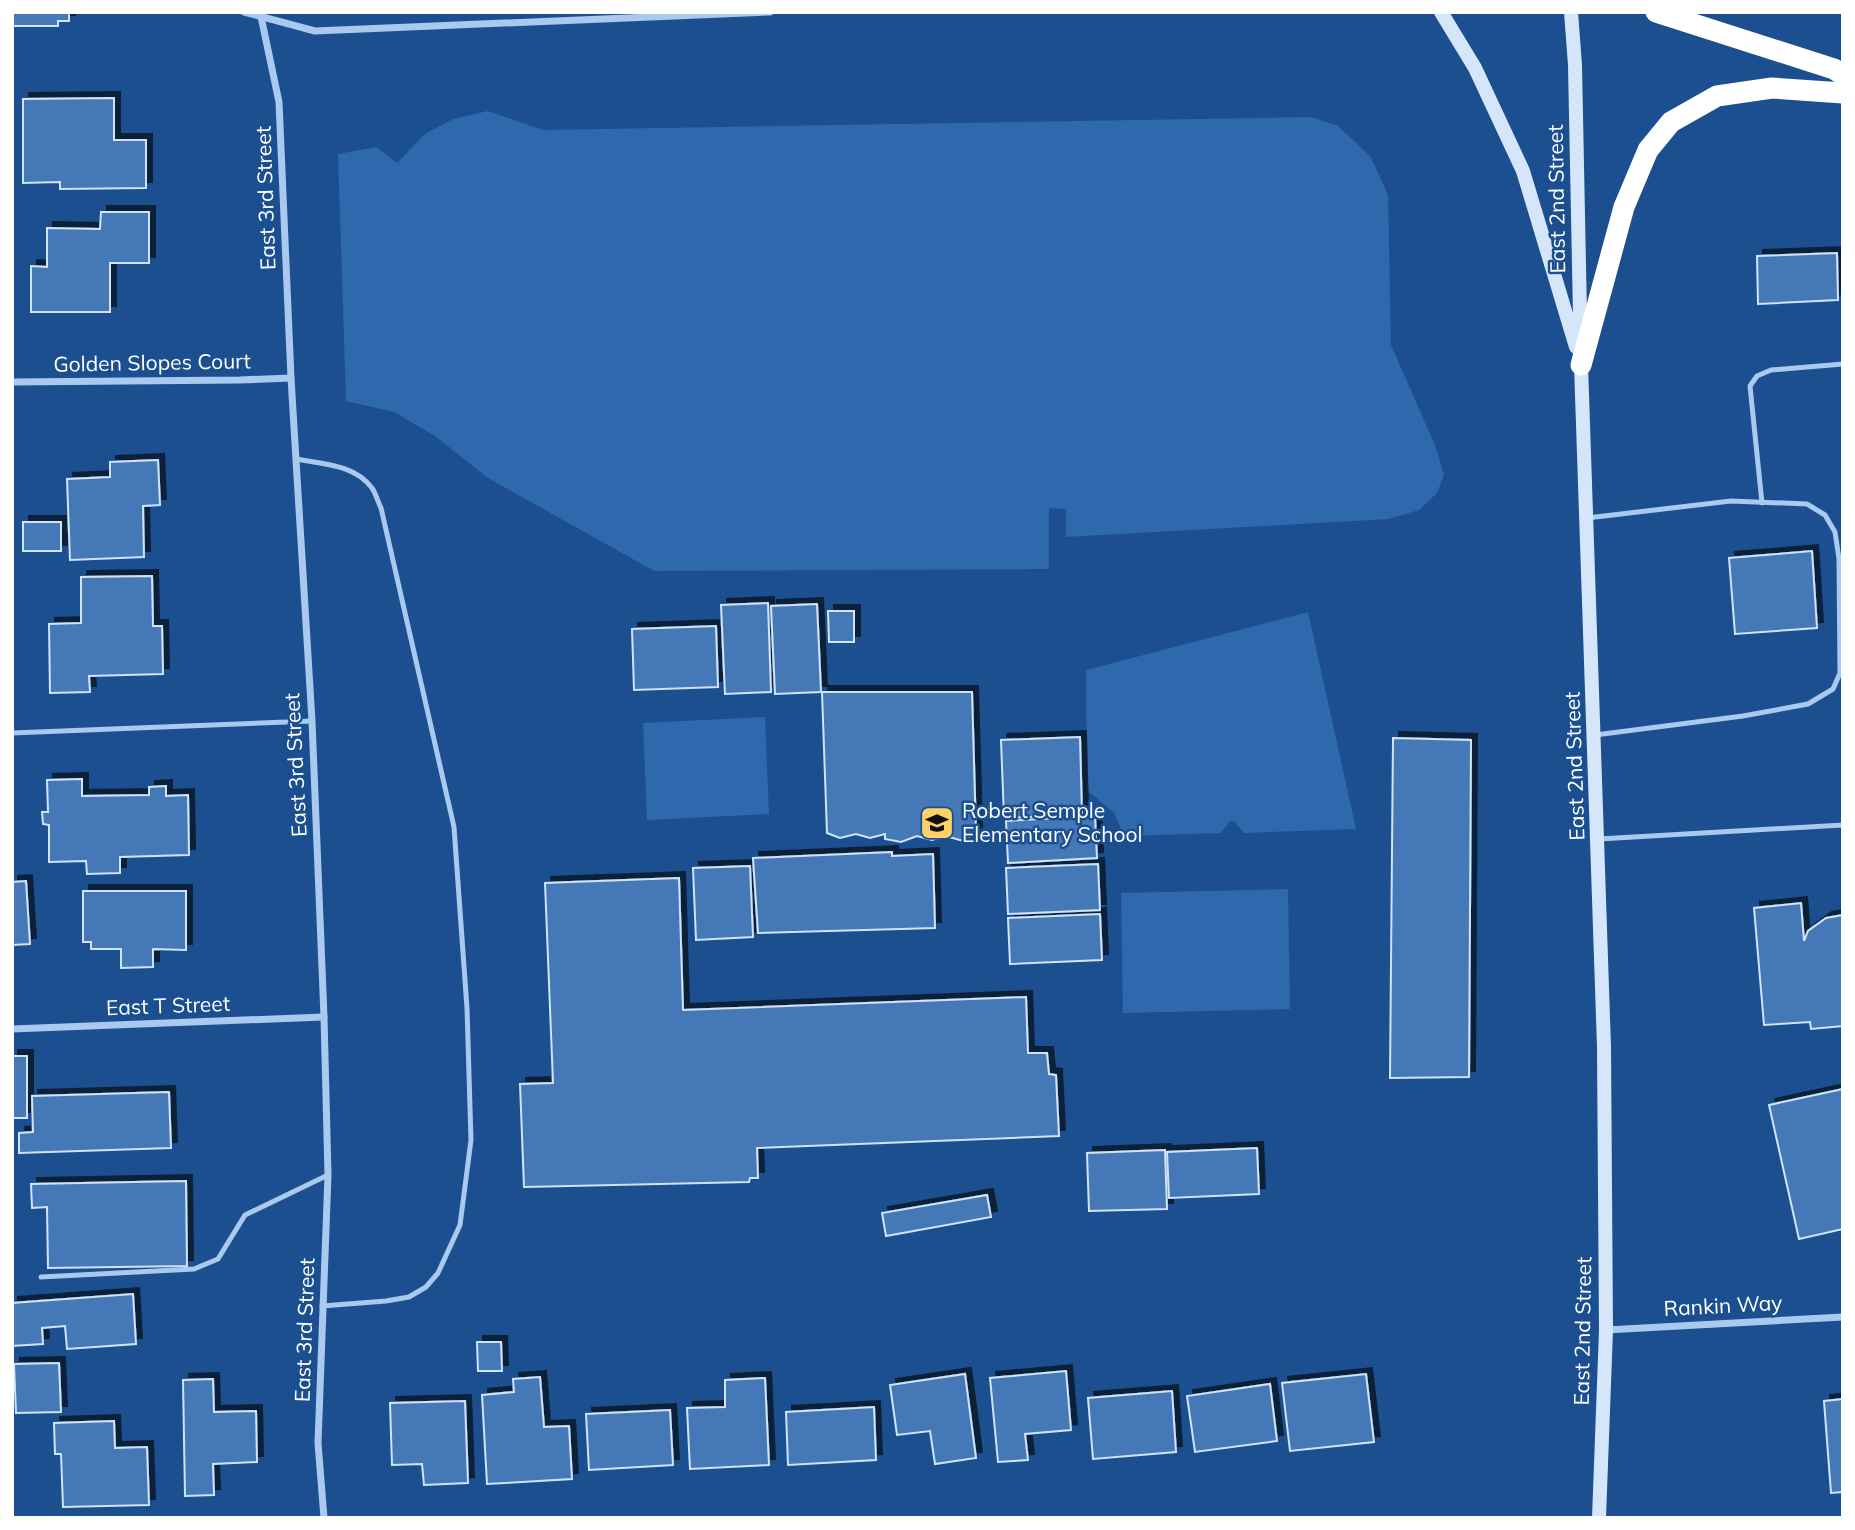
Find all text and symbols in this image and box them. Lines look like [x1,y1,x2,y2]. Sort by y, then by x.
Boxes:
street label: East 2nd Street [1542,124,1570,274]
street label: East 3rd Street [249,126,281,271]
street label: Golden Slopes Court [53,347,251,377]
street label: East 2nd Street [1558,691,1590,841]
street label: East 3rd Street [278,692,312,838]
place label: Robert Semple Elementary School [962,797,1143,847]
school or university icon: Robert Semple Elementary School [918,804,956,842]
street label: East T Street [105,990,230,1020]
street label: East 2nd Street [1568,1256,1596,1406]
street label: East 3rd Street [288,1257,320,1402]
street label: Rankin Way [1663,1289,1783,1321]

